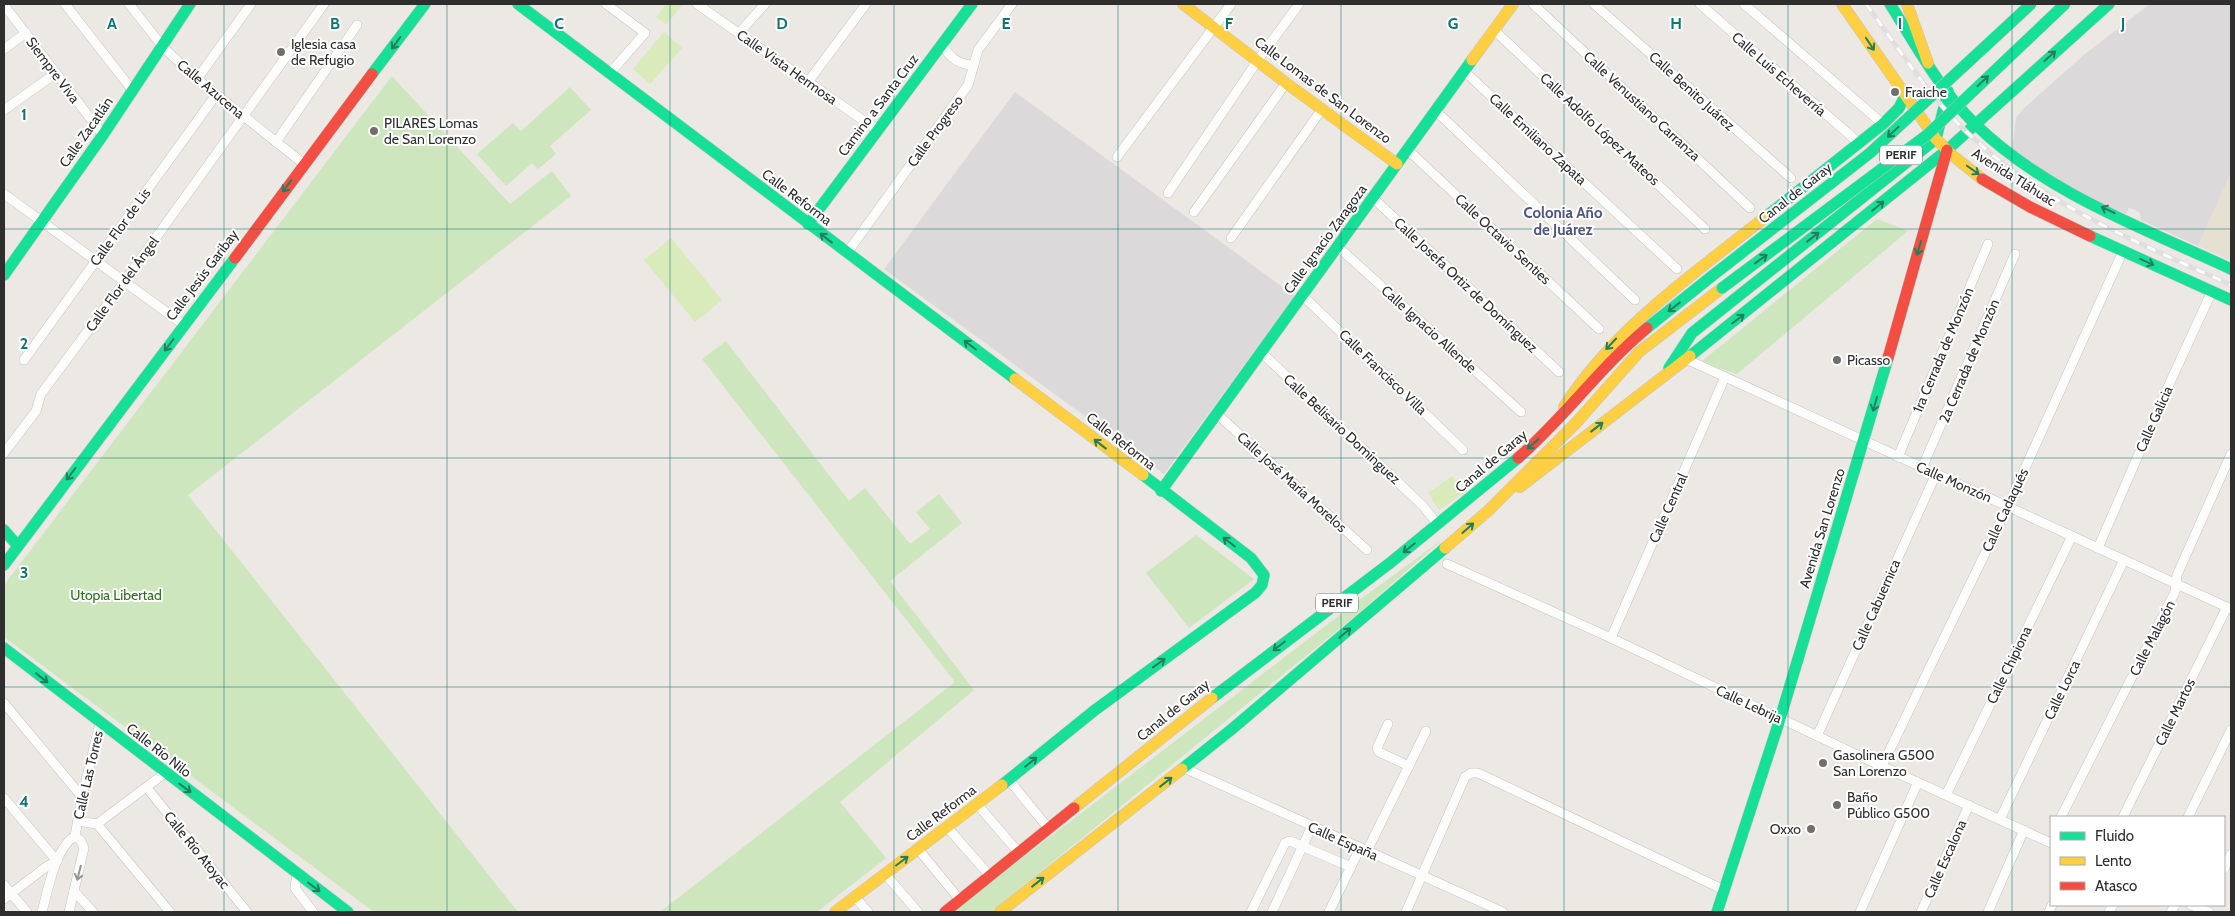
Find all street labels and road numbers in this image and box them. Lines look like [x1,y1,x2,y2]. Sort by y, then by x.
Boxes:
street label: Calle Vista Hermosa [733,26,841,109]
street label: Calle Luis Echeverría [1728,28,1830,120]
street label: Siempre Viva [22,33,84,107]
street label: Calle Lomas de San Lorenzo [1251,33,1395,148]
street label: Calle Venustiano Carranza [1580,47,1704,165]
street label: Calle Benito Juárez [1645,48,1739,135]
street label: Camino a Santa Cruz [834,50,923,160]
street label: Calle Azucena [174,56,249,123]
street label: Calle Adolfo López Mateos [1536,69,1664,189]
street label: Calle Emiliano Zapata [1485,89,1591,189]
street label: Calle Progreso [903,92,967,170]
street label: Calle Zacatlán [55,93,117,171]
street label: Avenida Tláhuac [1969,144,2059,210]
road number: PERIF [1880,146,1922,164]
street label: Canal de Garay [1755,159,1835,227]
street label: Calle Reforma [758,165,836,229]
street label: Calle Ignacio Zaragoza [1279,181,1371,297]
street label: Calle Flor de Lis [86,184,154,269]
street label: Calle Octavio Senties [1451,190,1555,288]
street label: Calle Josefa Ortiz de Domínguez [1390,214,1542,357]
street label: Calle Jesús Garibay [162,226,242,324]
street label: Calle Flor del Ángel [81,232,163,335]
street label: Calle Ignacio Allende [1378,281,1480,377]
street label: 1ra Cerrada de Monzón [1908,285,1978,415]
street label: 2a Cerrada de Monzón [1935,296,2003,426]
street label: Calle Francisco Villa [1335,325,1431,419]
street label: Calle Belisario Domínguez [1280,370,1405,488]
street label: Calle Galicia [2131,383,2177,455]
street label: Calle Reforma [1083,408,1160,474]
street label: Canal de Garay [1451,426,1531,496]
street label: Calle José María Morelos [1233,428,1351,536]
street label: Calle Monzón [1913,457,1995,507]
street label: Calle Cadaqués [1978,465,2032,555]
street label: Avenida San Lorenzo [1795,466,1849,590]
street label: Calle Central [1645,470,1692,546]
street label: Calle Cabuernica [1848,556,1904,653]
road number: PERIF [1316,594,1358,612]
street label: Calle Malagón [2125,597,2179,679]
street label: Calle Chipiona [1982,623,2036,707]
street label: Calle Lorca [2040,657,2084,723]
street label: Canal de Garay [1133,675,1213,745]
street label: Calle Martos [2151,675,2199,749]
street label: Calle Lebrija [1713,681,1785,727]
street label: Calle Río Nilo [123,719,196,781]
street label: Calle Las Torres [69,729,107,821]
street label: Calle Reforma [902,781,980,845]
street label: Calle Río Atoyac [160,807,234,893]
street label: Calle Escalona [1920,817,1970,901]
street label: Calle España [1305,818,1381,865]

